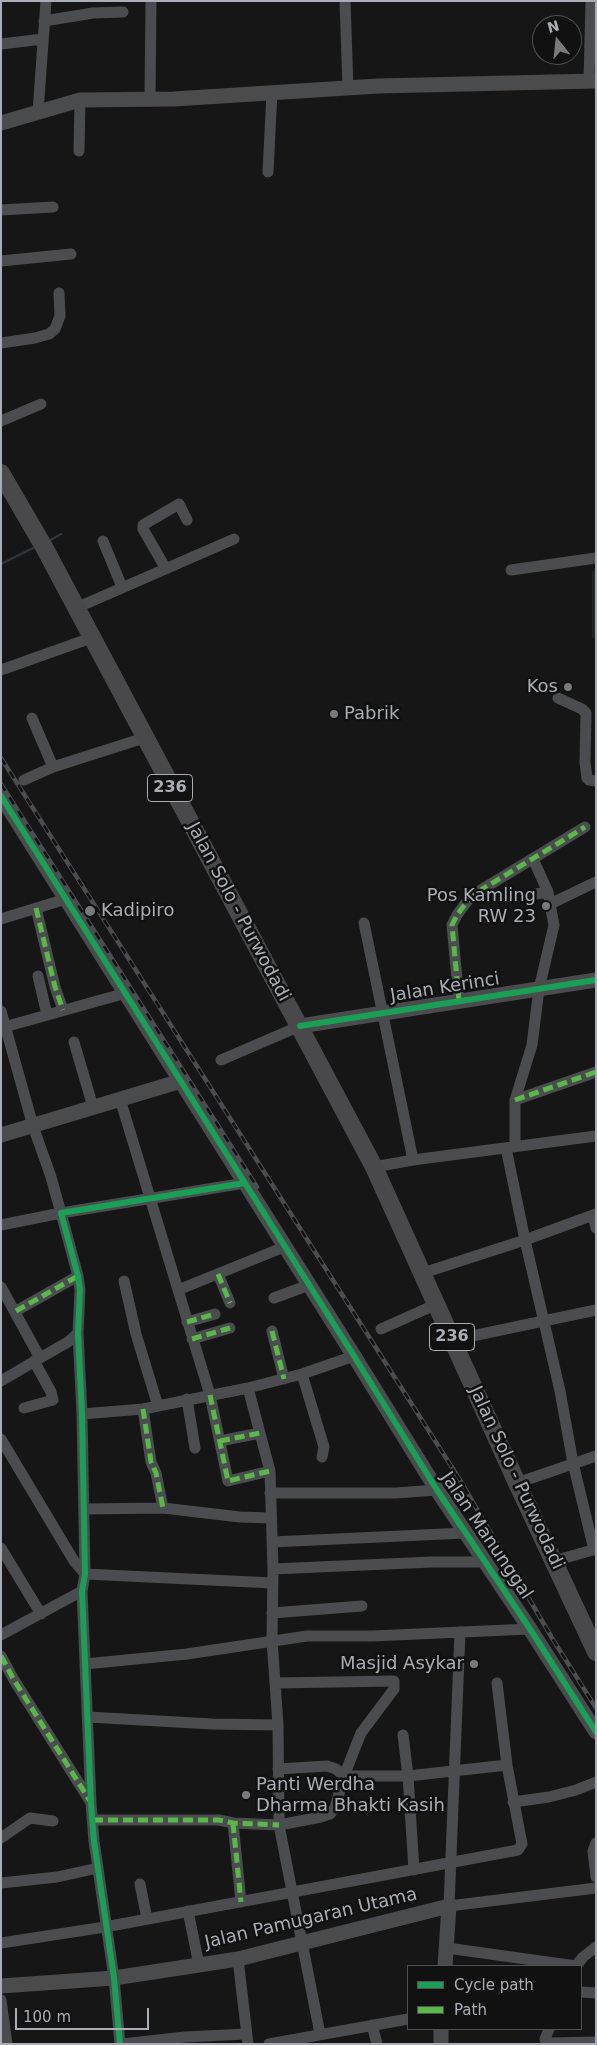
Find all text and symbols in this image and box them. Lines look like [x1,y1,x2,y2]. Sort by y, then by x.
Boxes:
north arrow [532,15,582,65]
text: N [545,17,561,36]
place label: Kos [527,676,558,698]
marker: Kos [562,681,574,693]
place label: Pabrik [344,703,399,725]
marker: Pabrik [328,708,340,720]
road number: 236 [148,774,192,801]
street label: Jalan Solo - Purwodadi [182,819,294,1005]
place label: Pos Kamling RW 23 [427,885,536,928]
place label: Kadipiro [101,900,174,922]
marker: Pos Kamling RW 23 [540,900,552,912]
marker: Kadipiro [83,904,97,918]
street label: Jalan Kerinci [389,969,501,1007]
road number: 236 [430,1324,474,1350]
street label: Jalan Solo - Purwodadi [464,1383,568,1573]
street label: Jalan Manunggal [435,1468,537,1604]
place label: Masjid Asykar [340,1653,464,1675]
marker: Masjid Asykar [468,1658,480,1670]
place label: Panti Werdha Dharma Bhakti Kasih [256,1774,445,1816]
marker: Panti Werdha Dharma Bhakti Kasih [240,1789,252,1801]
street label: Jalan Pamugaran Utama [203,1884,419,1954]
legend [407,1965,582,2030]
text: Cycle path [454,1976,534,1994]
scale bar [18,1998,151,2030]
text: Path [454,2001,487,2019]
text: 100 m [23,2008,71,2026]

